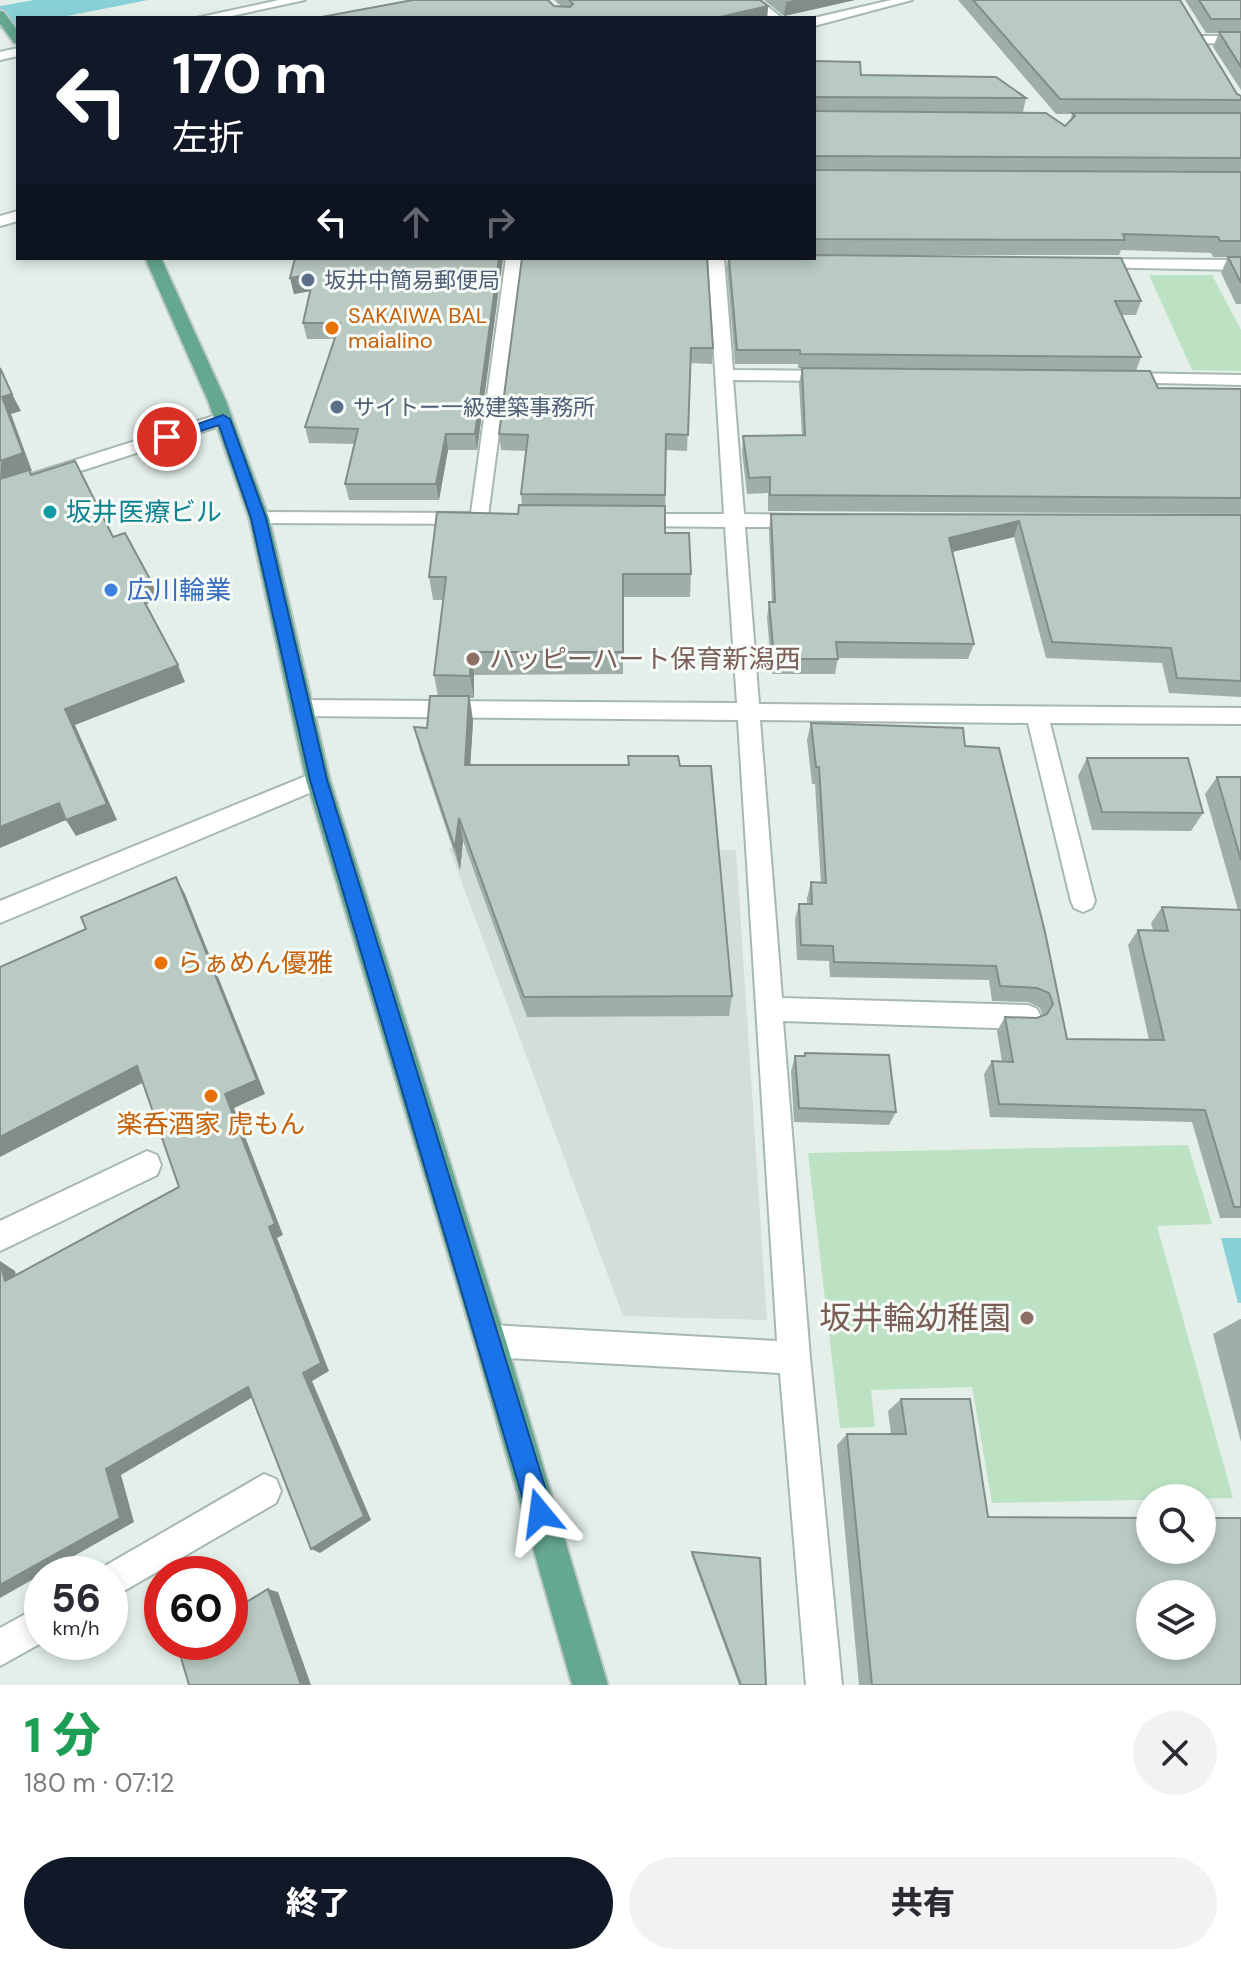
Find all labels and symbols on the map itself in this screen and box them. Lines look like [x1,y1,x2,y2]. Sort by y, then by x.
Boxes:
place label: 坂井中簡易郵便局 [324,266,500,295]
marker: 坂井中簡易郵便局 [299,271,317,289]
place label: SAKAIWA BAL maialino [348,301,487,355]
marker: SAKAIWA BAL maialino [323,319,341,337]
place label: サイトー一級建築事務所 [353,393,595,422]
marker: サイトー一級建築事務所 [328,398,346,416]
pin [133,403,201,471]
place label: 坂井医療ビル [66,495,222,529]
marker: 坂井医療ビル [41,503,59,521]
place label: 広川輪業 [127,573,231,607]
marker: 広川輪業 [102,581,120,599]
place label: ハッピーハート保育新潟西 [489,642,800,676]
marker: ハッピーハート保育新潟西 [464,650,482,668]
place label: らぁめん優雅 [177,946,333,980]
marker: らぁめん優雅 [152,954,170,972]
marker: 楽呑酒家 虎もん [202,1087,220,1105]
place label: 楽呑酒家 虎もん [117,1107,305,1141]
place label: 坂井輪幼稚園 [819,1297,1011,1339]
marker: 坂井輪幼稚園 [1018,1309,1036,1327]
position arrow [498,1471,582,1555]
speed limit sign: 60 [144,1556,248,1660]

